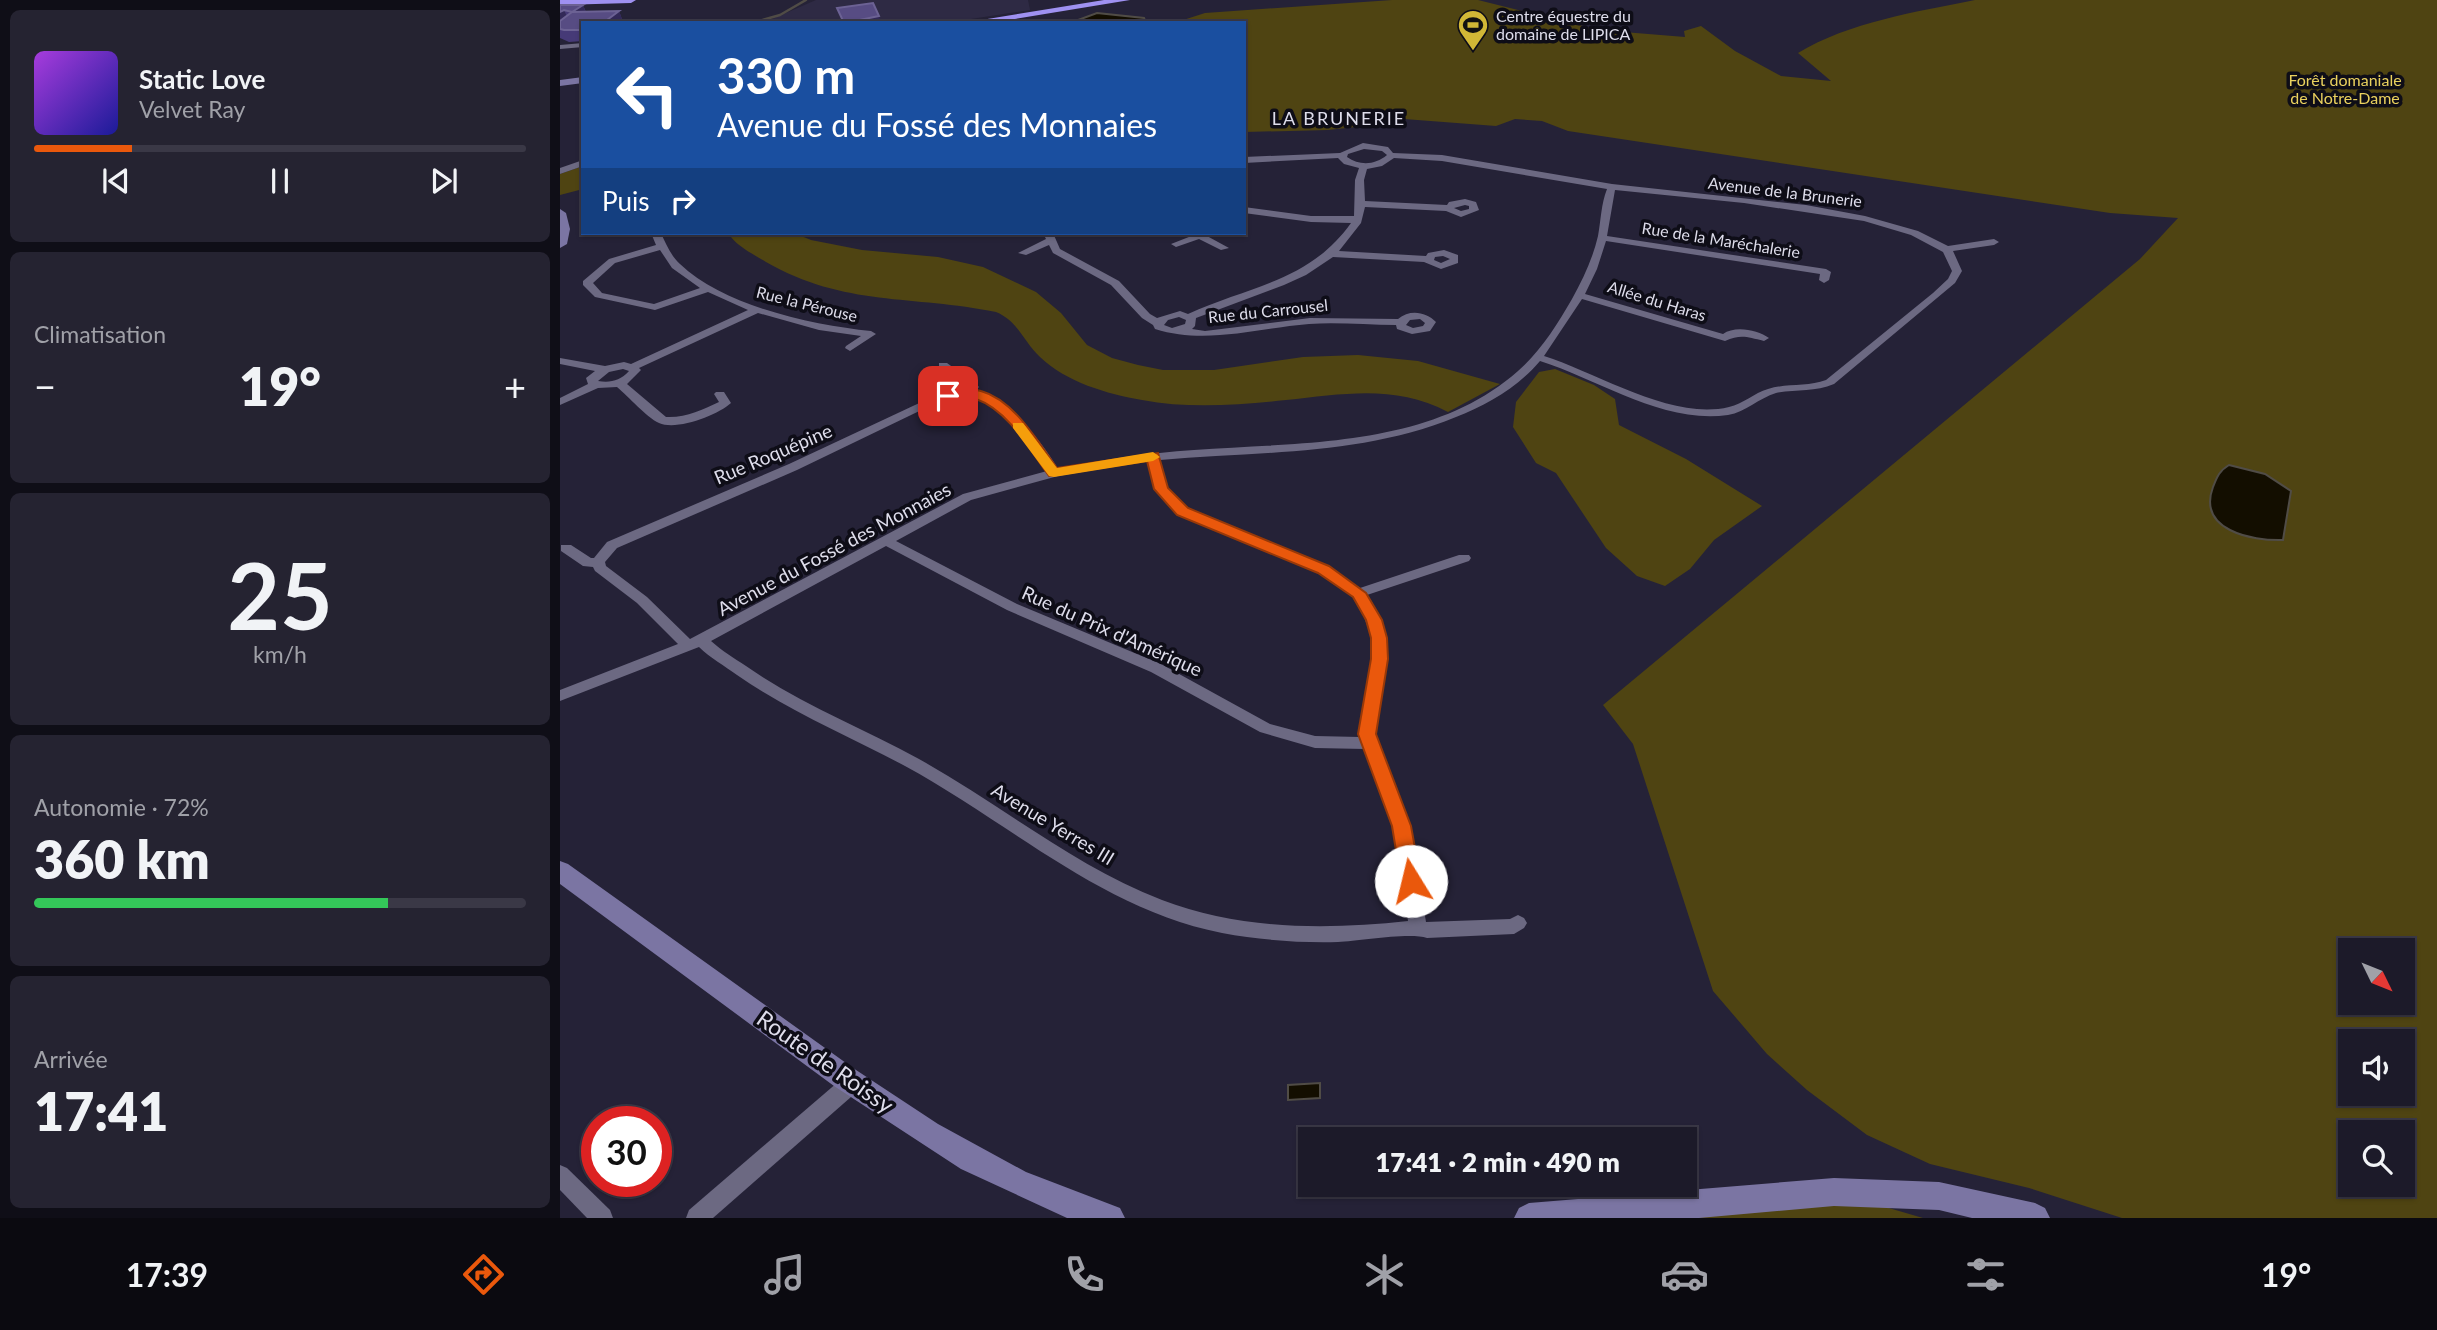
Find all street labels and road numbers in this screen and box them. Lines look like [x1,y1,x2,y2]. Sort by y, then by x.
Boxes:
street label: Avenue de la Brunerie [1707,173,1863,210]
street label: Rue de la Maréchalerie [1641,218,1802,261]
street label: Allée du Haras [1606,277,1709,325]
street label: Rue la Pérouse [755,282,860,325]
street label: Rue du Carrousel [1207,295,1329,326]
street label: Rue Roquépine [710,418,835,489]
street label: Avenue du Fossé des Monnaies [713,477,955,620]
street label: Rue du Prix d'Amérique [1019,580,1206,681]
street label: Avenue Yerres III [988,778,1119,869]
street label: Route de Roissy [752,1004,899,1119]

